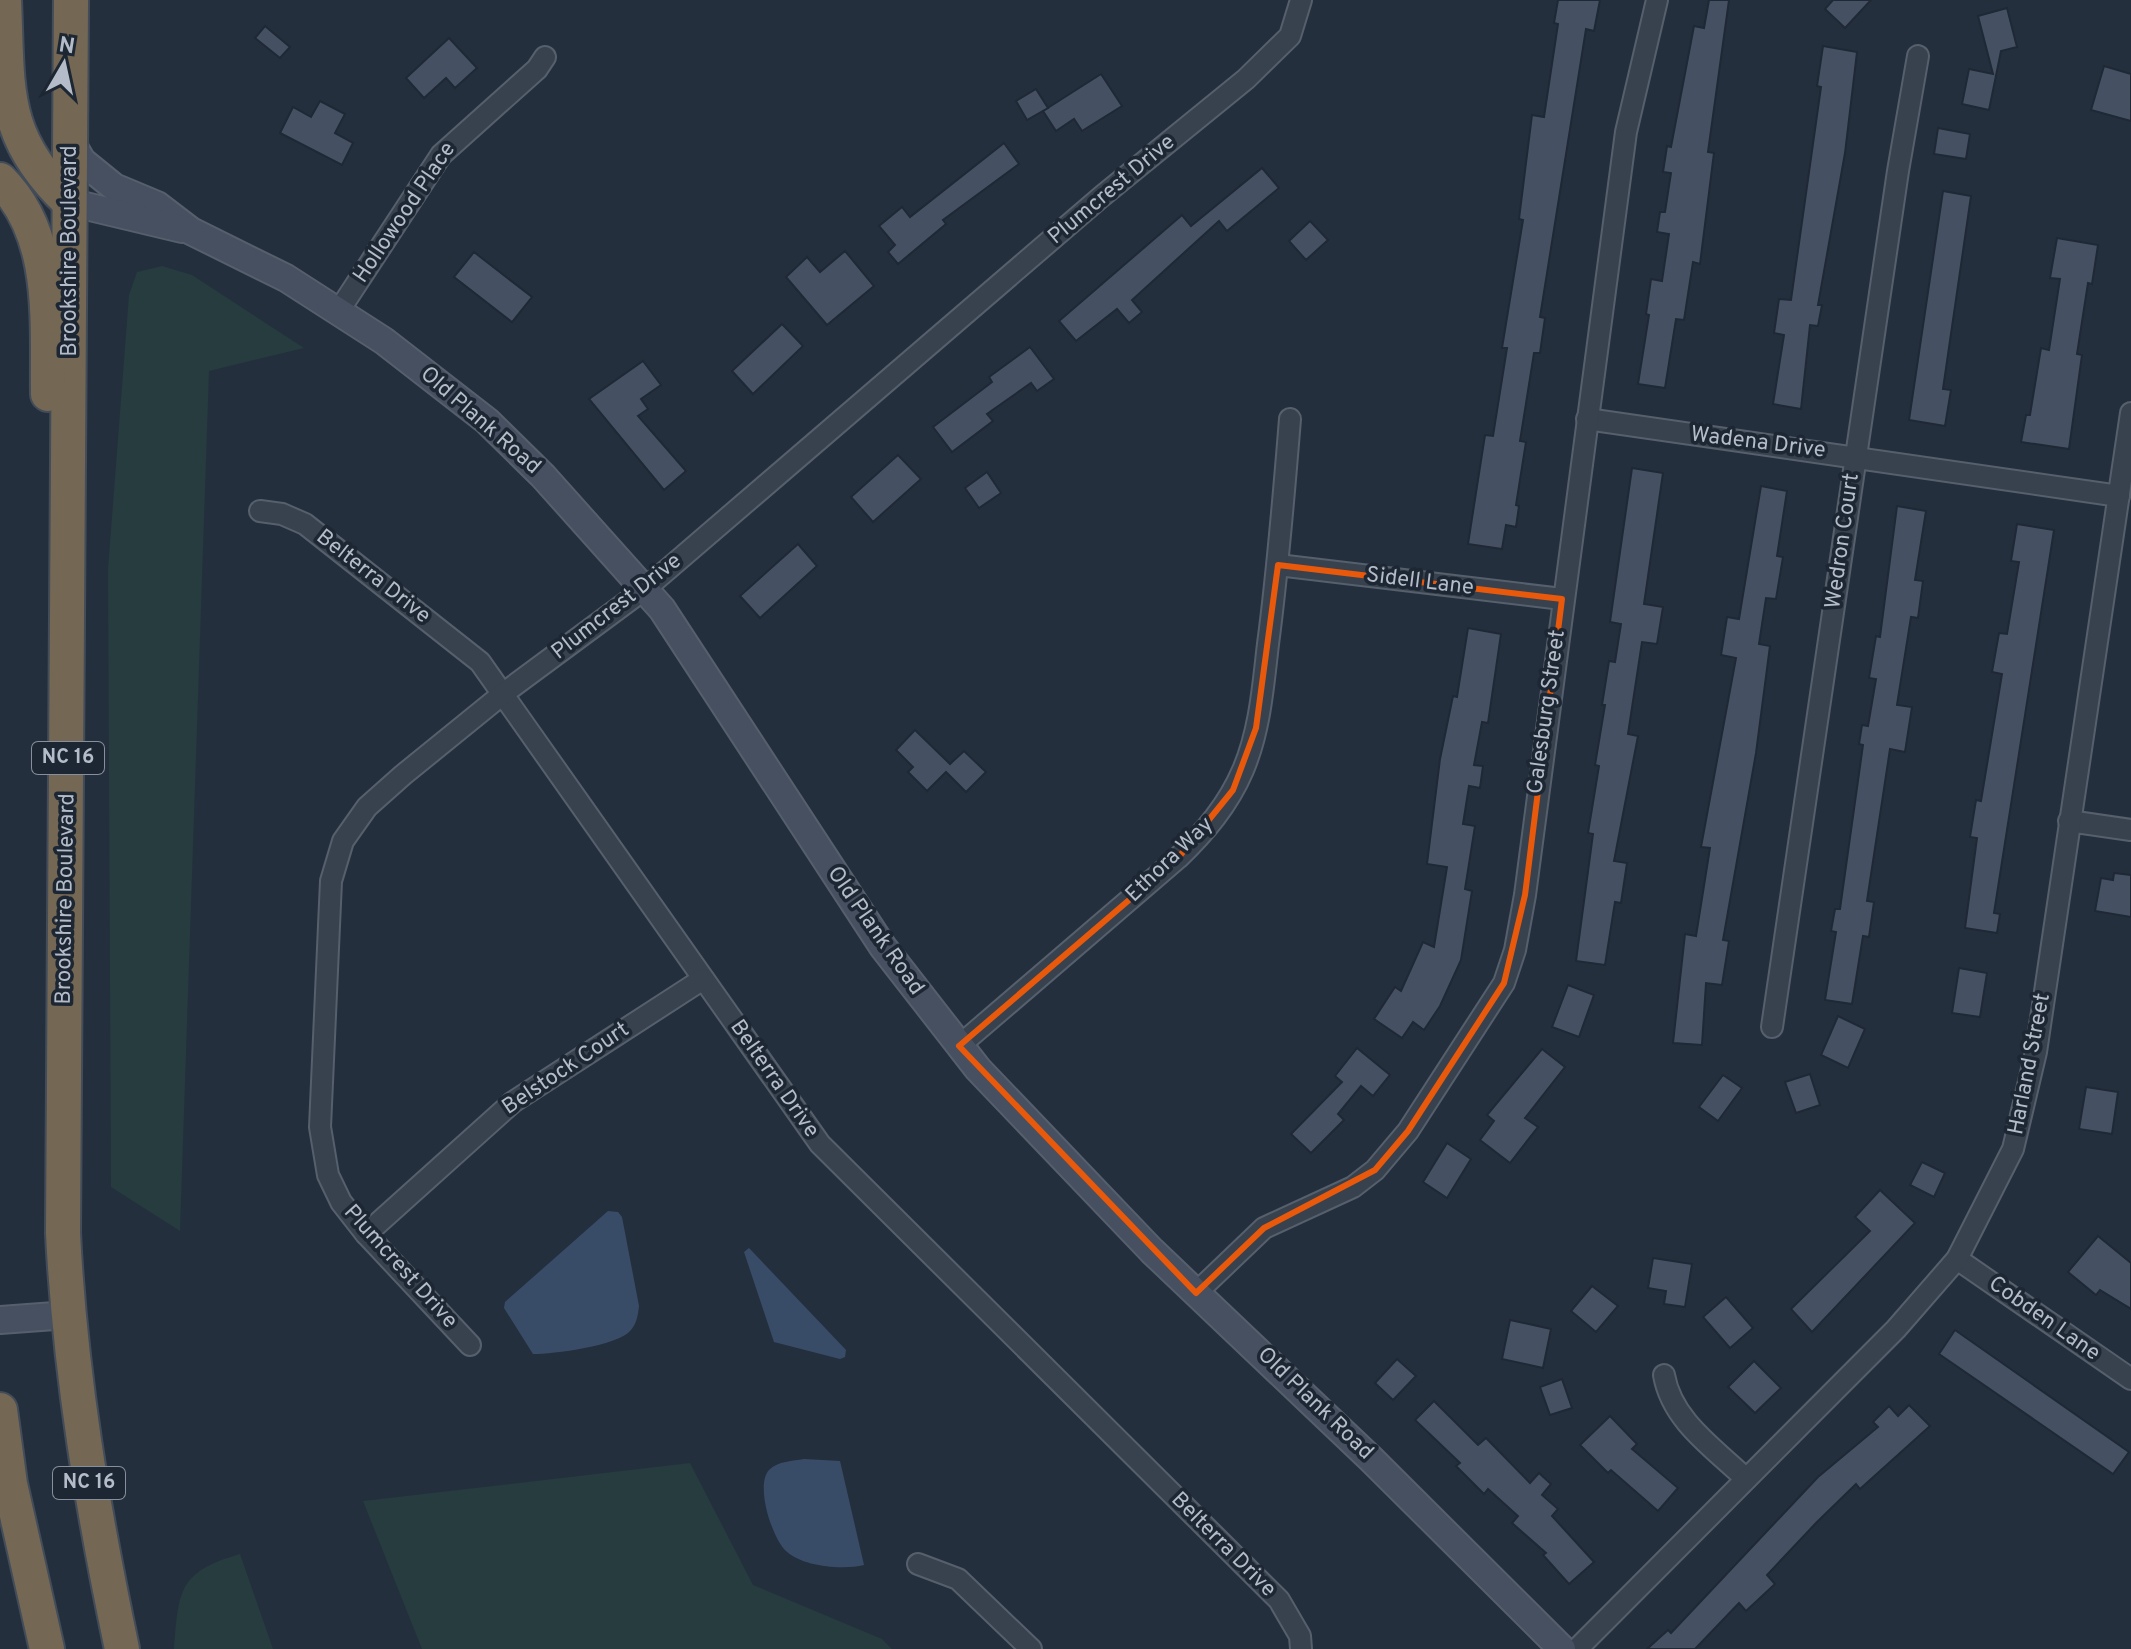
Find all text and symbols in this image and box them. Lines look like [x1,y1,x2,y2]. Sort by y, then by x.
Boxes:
north arrow [24,24,104,104]
text: N [57,32,77,61]
street label: Plumcrest Drive [1043,129,1181,251]
street label: Hollowood Place [348,137,462,289]
street label: Brookshire Boulevard [57,145,84,357]
street label: Old Plank Road [414,361,546,481]
street label: Wadena Drive [1689,421,1827,465]
street label: Wedron Court [1820,471,1866,611]
street label: Belterra Drive [310,524,436,630]
street label: Plumcrest Drive [547,548,687,666]
street label: Sidell Lane [1365,562,1475,602]
street label: Galesburg Street [1522,628,1572,796]
road number: NC 16 [32,742,104,774]
street label: Brookshire Boulevard [51,793,81,1005]
street label: Ethora Way [1121,812,1219,908]
street label: Old Plank Road [821,861,929,1001]
street label: Harland Street [2003,991,2057,1137]
street label: Belterra Drive [723,1015,825,1143]
street label: Belstock Court [497,1017,635,1121]
street label: Plumcrest Drive [337,1199,463,1335]
street label: Cobden Lane [1983,1271,2105,1367]
street label: Old Plank Road [1251,1342,1379,1466]
road number: NC 16 [53,1467,125,1499]
street label: Belterra Drive [1165,1487,1281,1603]

